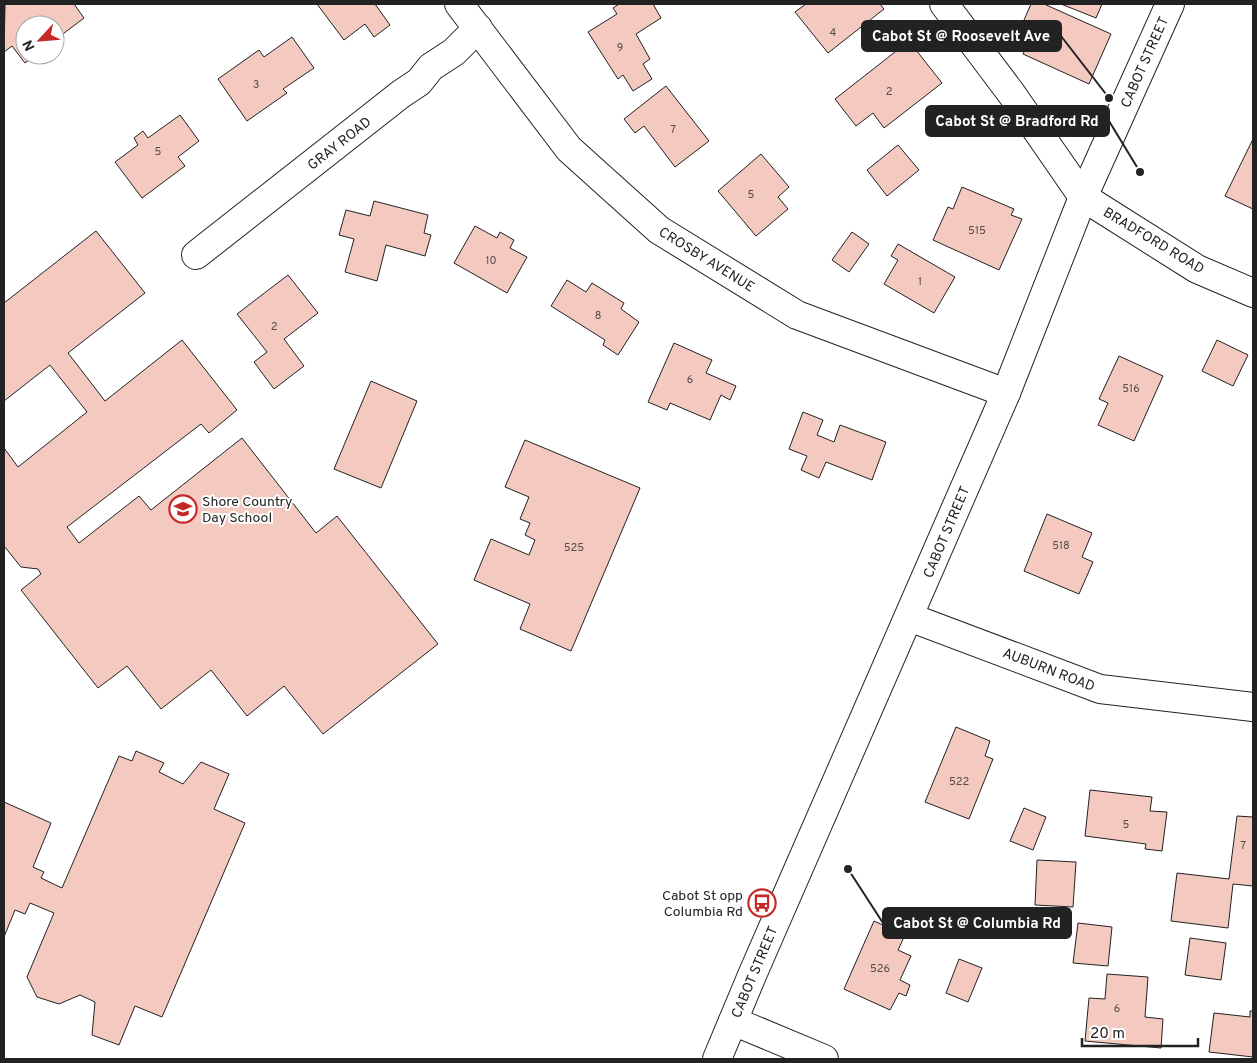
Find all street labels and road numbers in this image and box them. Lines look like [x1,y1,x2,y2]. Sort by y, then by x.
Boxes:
street label: CABOT STREET [1118,14,1173,111]
street label: GRAY ROAD [305,114,375,174]
street label: BRADFORD ROAD [1100,204,1207,278]
street label: CROSBY AVENUE [655,224,757,297]
street label: CABOT STREET [920,484,974,581]
street label: AUBURN ROAD [1000,645,1097,696]
street label: CABOT STREET [728,924,782,1021]

